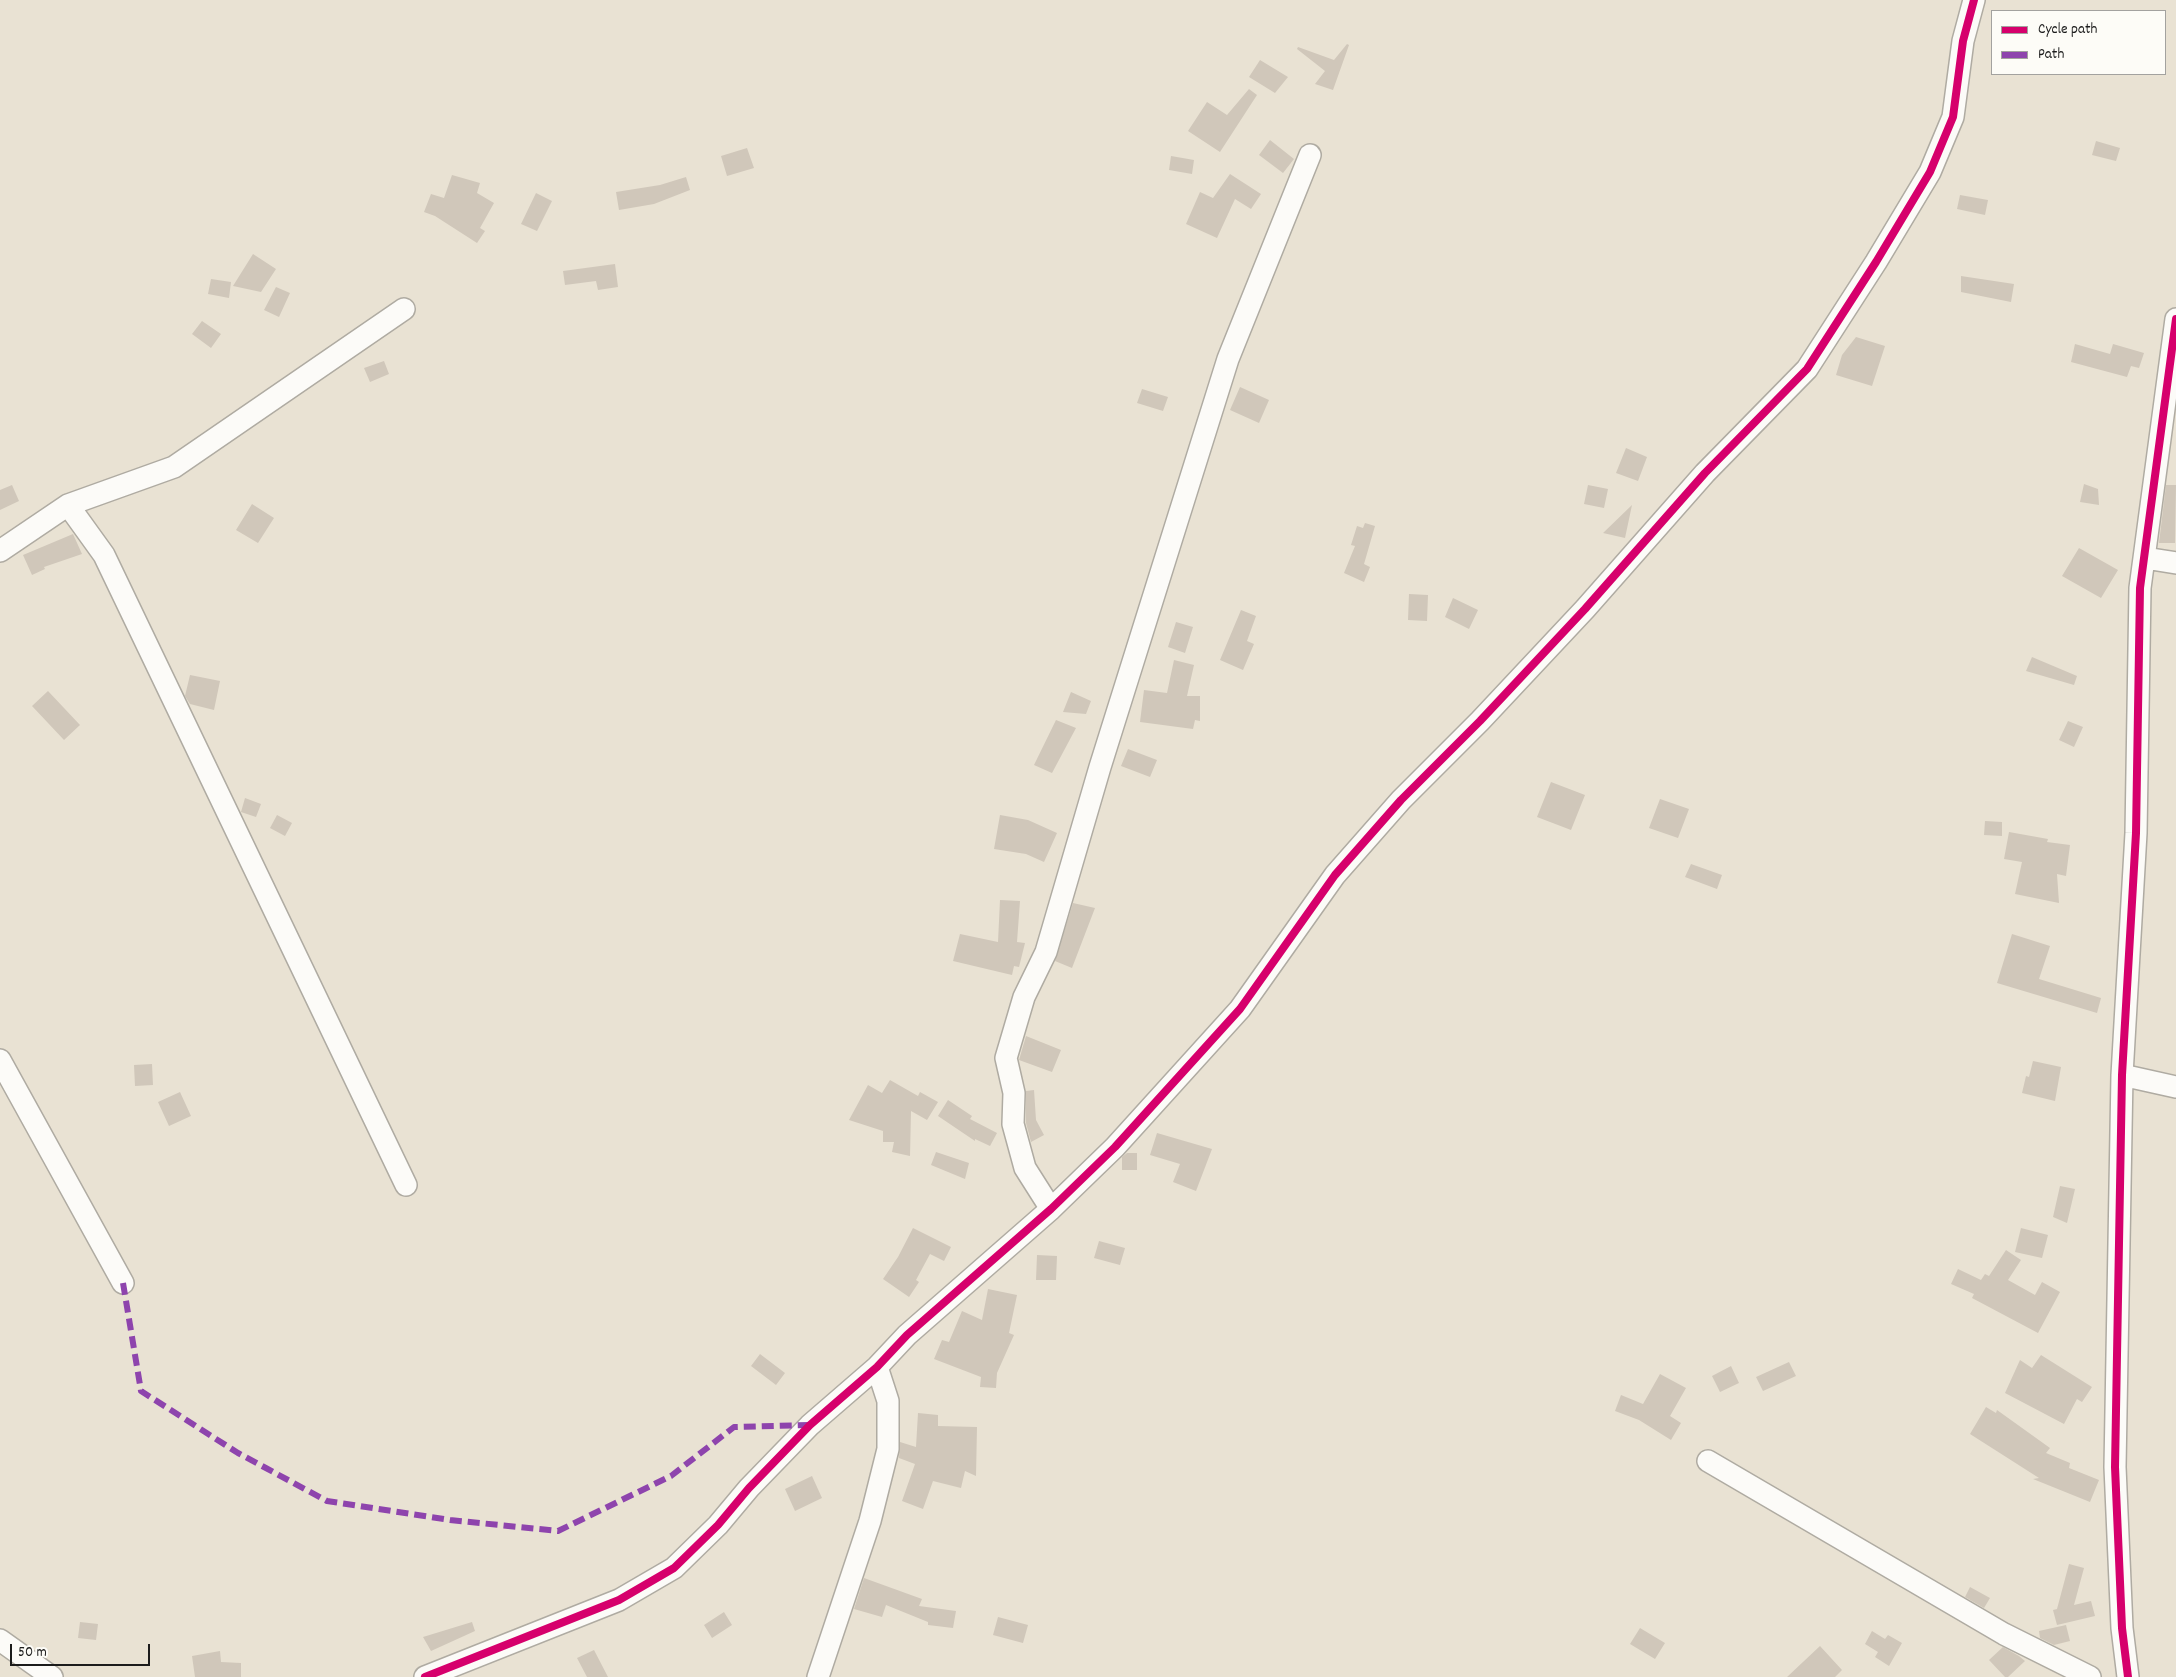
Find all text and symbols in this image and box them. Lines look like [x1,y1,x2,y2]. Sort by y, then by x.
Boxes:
legend [1991,10,2166,75]
text: Cycle path [2038,19,2097,41]
text: Path [2038,44,2064,66]
scale bar [12,1634,152,1666]
text: 50 m [18,1642,47,1664]

